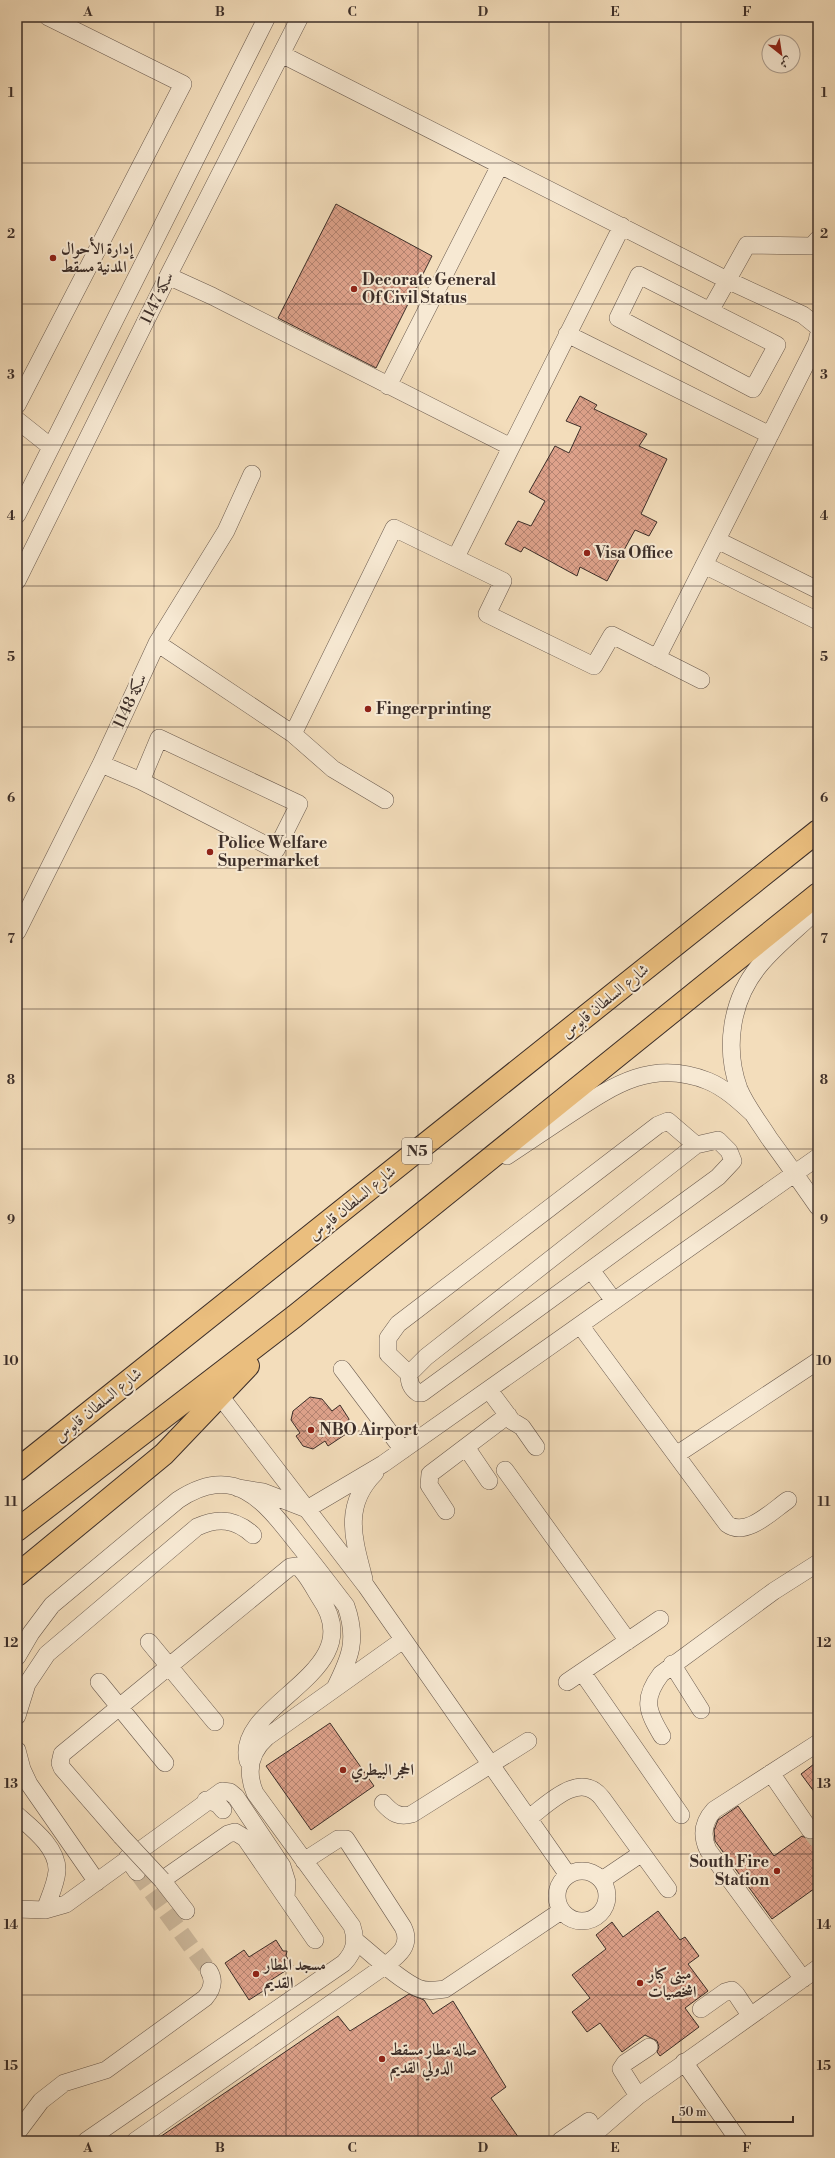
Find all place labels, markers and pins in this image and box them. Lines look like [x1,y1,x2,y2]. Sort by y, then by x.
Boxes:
place label: إدارة الأحوال المدنية مسقط [61,237,134,277]
marker: إدارة الأحوال المدنية مسقط [48,253,58,263]
place label: Decorate General Of Civil Status [362,270,497,308]
marker: Decorate General Of Civil Status [349,284,359,294]
place label: Visa Office [594,543,674,563]
marker: Visa Office [582,548,592,558]
place label: Fingerprinting [376,699,492,719]
marker: Fingerprinting [363,704,373,714]
place label: Police Welfare Supermarket [218,833,328,871]
marker: Police Welfare Supermarket [205,847,215,857]
place label: NBO Airport [319,1420,418,1440]
marker: NBO Airport [306,1425,316,1435]
place label: الحجر البيطري [351,1760,414,1783]
marker: الحجر البيطري [338,1765,348,1775]
place label: South Fire Station [690,1852,769,1890]
marker: South Fire Station [772,1866,782,1876]
place label: مسجد المطار القديم [262,1955,326,1997]
place label: مبنى كبار اشخصيات [646,1964,697,2002]
marker: مسجد المطار القديم [251,1969,261,1979]
marker: مبنى كبار اشخصيات [635,1978,645,1988]
place label: صالة مطار مسقط الدولي القديم [390,2040,477,2082]
marker: صالة مطار مسقط الدولي القديم [377,2054,387,2064]

